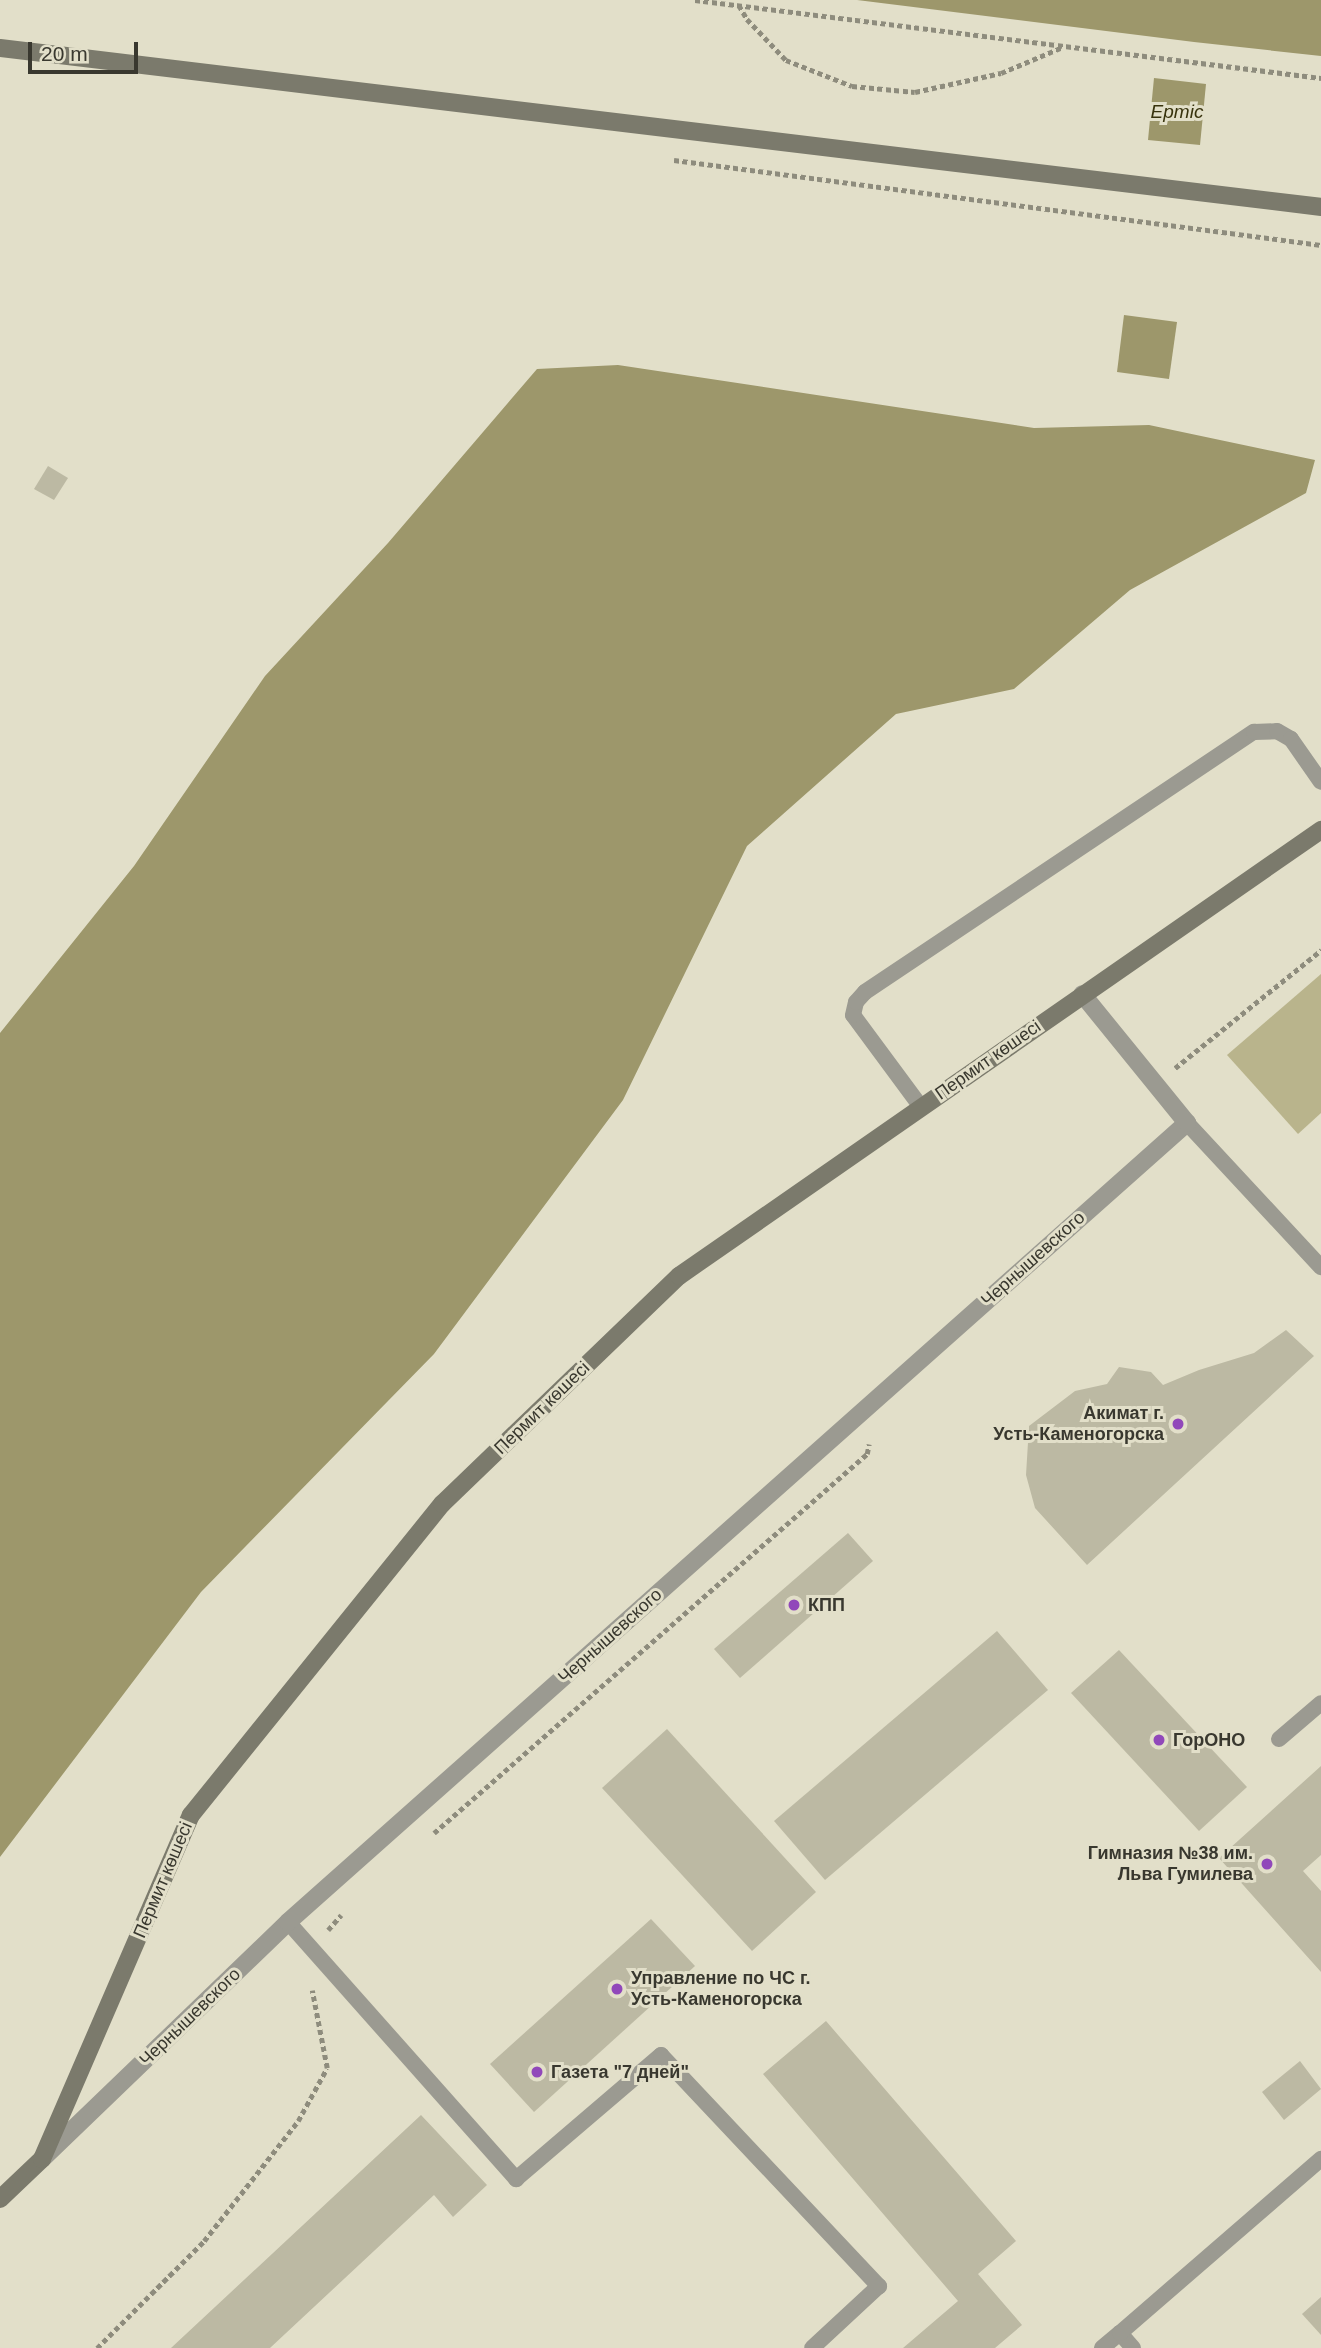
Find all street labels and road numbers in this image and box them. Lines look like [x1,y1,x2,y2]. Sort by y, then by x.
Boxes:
street label: Пермит көшесі [931,1016,1045,1104]
street label: Чернышевского [977,1207,1089,1311]
street label: Пермит көшесі [490,1357,594,1459]
street label: Чернышевского [554,1584,666,1688]
street label: Пермит көшесі [129,1819,197,1941]
street label: Чернышевского [135,1963,245,2071]

